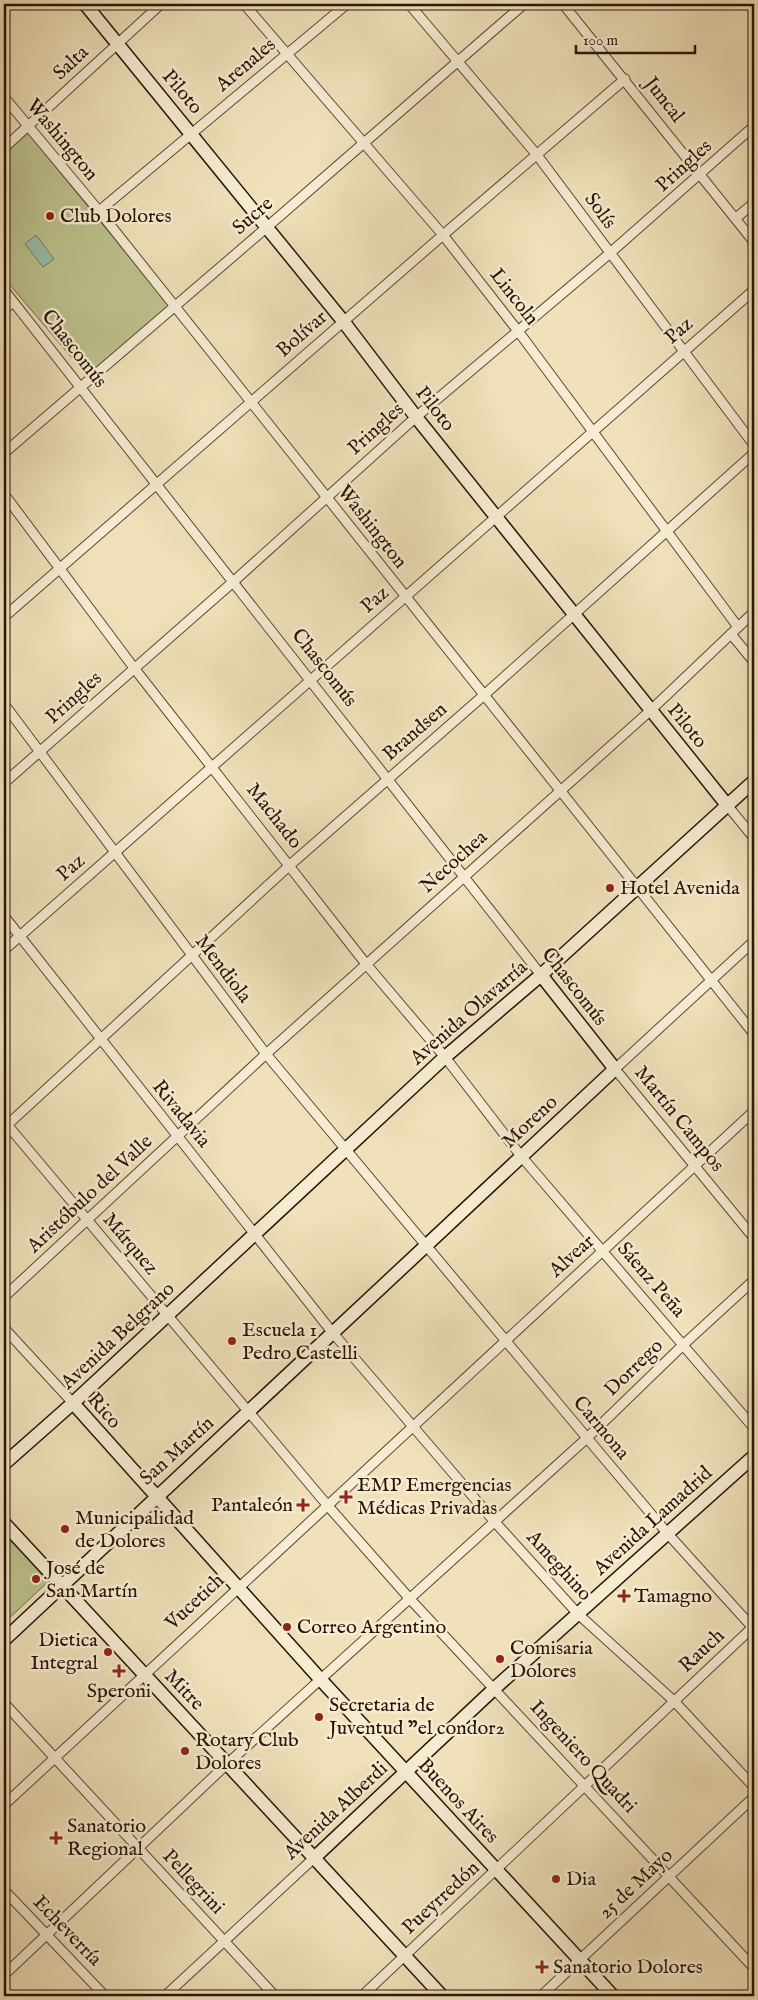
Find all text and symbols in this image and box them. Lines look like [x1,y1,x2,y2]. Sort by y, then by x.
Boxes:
scale bar [576,22,694,54]
text: 100 m [583,31,619,50]
street label: Arenales [210,33,281,98]
street label: Salta [48,40,94,86]
street label: Piloto [156,65,208,120]
street label: Juncal [637,70,690,128]
street label: Washington [21,94,104,186]
street label: Pringles [651,134,717,198]
street label: Solís [578,188,622,234]
street label: Sucre [228,192,278,240]
place label: Club Dolores [60,204,172,229]
marker: Club Dolores [44,210,56,222]
street label: Lincoln [484,263,544,331]
street label: Chascomús [36,305,112,393]
street label: Bolívar [271,305,333,363]
street label: Paz [660,312,698,350]
street label: Piloto [410,381,461,437]
street label: Pringles [343,397,409,461]
street label: Washington [332,480,413,574]
street label: Paz [356,581,394,619]
street label: Chascomús [286,624,362,712]
street label: Pringles [41,666,107,730]
street label: Brandsen [378,697,453,767]
street label: Piloto [661,698,713,754]
street label: Machado [241,778,308,854]
street label: Necochea [415,825,493,899]
street label: Paz [52,849,90,887]
place label: Hotel Avenida [620,876,740,901]
marker: Hotel Avenida [604,882,616,894]
street label: Mendiola [189,930,257,1008]
street label: Chascomús [536,943,612,1031]
street label: Avenida Olavarría [404,955,533,1071]
street label: Martín Campos [629,1061,729,1177]
street label: Rivadavia [146,1075,216,1153]
street label: Moreno [497,1090,563,1154]
street label: Aristóbulo del Valle [21,1129,158,1259]
street label: Márquez [97,1208,163,1280]
street label: Alvear [543,1229,600,1284]
street label: Sáenz Peña [611,1237,691,1323]
street label: Avenida Belgrano [55,1277,180,1396]
place label: Escuela 1 Pedro Castelli [242,1318,358,1366]
street label: Dorrego [599,1334,669,1402]
marker: Escuela 1 Pedro Castelli [226,1335,238,1347]
street label: Rico [82,1388,127,1434]
street label: Carmona [567,1391,635,1465]
street label: San Martín [135,1411,220,1491]
street label: Avenida Lamadrid [588,1461,718,1582]
place label: EMP Emergencias Médicas Privadas [357,1473,512,1521]
marker: EMP Emergencias Médicas Privadas [339,1490,353,1504]
place label: Pantaleón [211,1493,293,1518]
marker: Pantaleón [297,1499,309,1511]
place label: Municipalidad de Dolores [75,1506,194,1554]
marker: Municipalidad de Dolores [59,1523,71,1535]
street label: Ameghino [520,1525,597,1607]
place label: José de San Martín [44,1556,138,1604]
street label: Vucetich [159,1568,230,1636]
marker: José de San Martín [30,1573,42,1585]
place label: Tamagno [634,1584,712,1609]
marker: Tamagno [618,1590,630,1602]
place label: Correo Argentino [297,1615,446,1640]
marker: Correo Argentino [281,1621,293,1633]
street label: Rauch [674,1623,730,1678]
place label: Dietica Integral [30,1628,99,1676]
place label: Comisaria Dolores [510,1636,593,1684]
marker: Dietica Integral [102,1646,114,1658]
marker: Comisaria Dolores [494,1653,506,1665]
street label: Mitre [159,1664,209,1716]
marker: Speroni [113,1665,125,1677]
place label: Speroni [87,1679,151,1704]
place label: Secretaria de Juventud "el condor2 [327,1693,505,1741]
street label: Ingeniero Quadri [524,1695,642,1819]
marker: Secretaria de Juventud "el condor2 [313,1711,325,1723]
place label: Rotary Club Dolores [195,1728,299,1776]
marker: Rotary Club Dolores [179,1745,191,1757]
street label: Buenos Aires [412,1753,504,1849]
street label: Avenida Alberdi [278,1757,393,1866]
place label: Sanatorio Regional [67,1814,146,1862]
marker: Sanatorio Regional [49,1831,63,1845]
street label: 25 de Mayo [594,1843,679,1925]
street label: Pellegrini [157,1844,229,1920]
street label: Pueyrredón [397,1856,485,1940]
place label: Dia [566,1867,596,1892]
marker: Dia [550,1873,562,1885]
street label: Echeverría [27,1890,107,1972]
place label: Sanatorio Dolores [553,1955,703,1980]
marker: Sanatorio Dolores [535,1960,549,1974]

